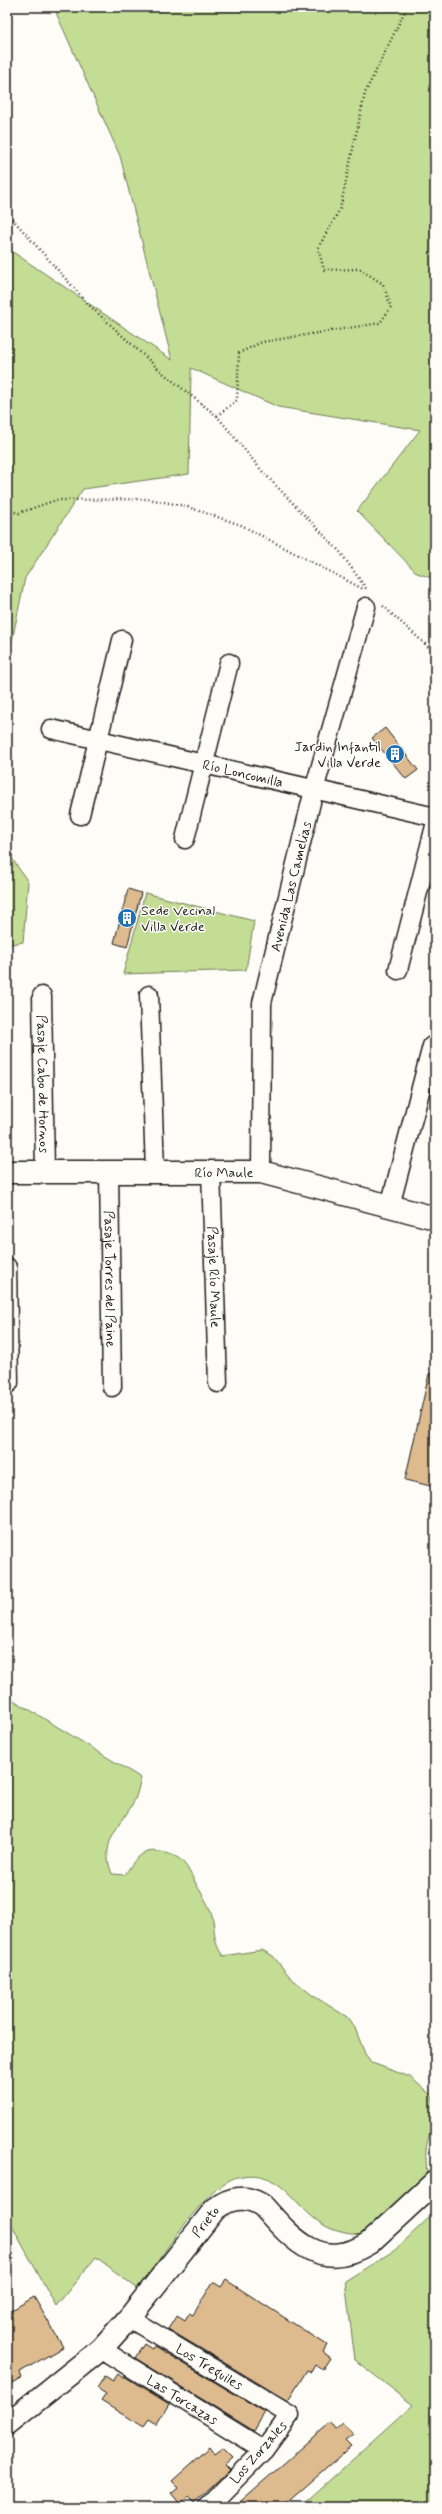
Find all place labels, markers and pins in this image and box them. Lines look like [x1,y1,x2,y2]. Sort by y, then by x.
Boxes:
place label: Jardin Infantil Villa Verde [294,738,381,772]
building icon: Jardin Infantil Villa Verde [384,743,406,765]
place label: Sede Vecinal Villa Verde [141,902,215,936]
building icon: Sede Vecinal Villa Verde [116,907,138,929]

